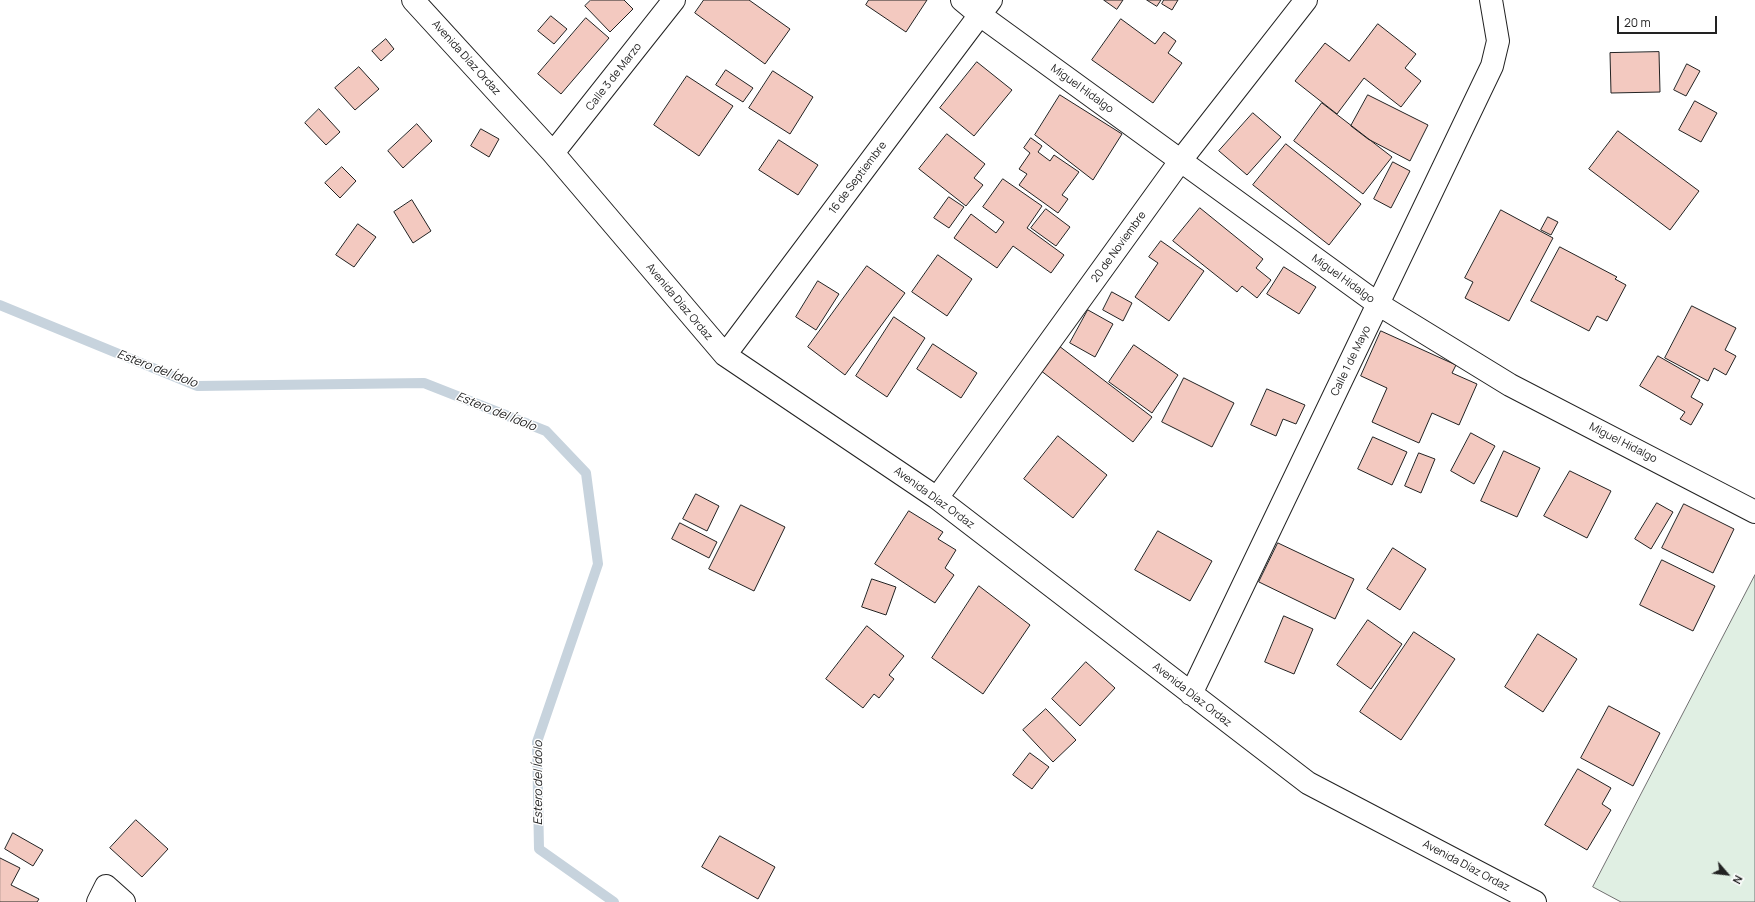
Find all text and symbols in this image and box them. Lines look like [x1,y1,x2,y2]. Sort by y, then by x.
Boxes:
scale bar [1619,8,1719,34]
text: 20 m [1624,14,1651,31]
street label: Avenida Díaz Ordaz [429,18,503,98]
street label: Calle 3 de Marzo [583,40,645,114]
street label: Miguel Hidalgo [1048,62,1116,116]
street label: 16 de Septiembre [826,139,890,217]
street label: 20 de Noviembre [1089,209,1149,285]
street label: Miguel Hidalgo [1309,252,1377,306]
street label: Avenida Díaz Ordaz [643,261,715,343]
street label: Calle 1 de Mayo [1328,324,1374,398]
water label: Estero del Ídolo [115,347,199,391]
water label: Estero del Ídolo [454,389,538,435]
street label: Miguel Hidalgo [1587,420,1659,466]
street label: Avenida Díaz Ordaz [891,464,977,532]
street label: Avenida Díaz Ordaz [1150,660,1234,730]
water label: Estero del Ídolo [532,741,546,825]
street label: Avenida Díaz Ordaz [1420,838,1512,894]
north arrow [1707,854,1747,894]
text: N [1730,873,1747,887]

